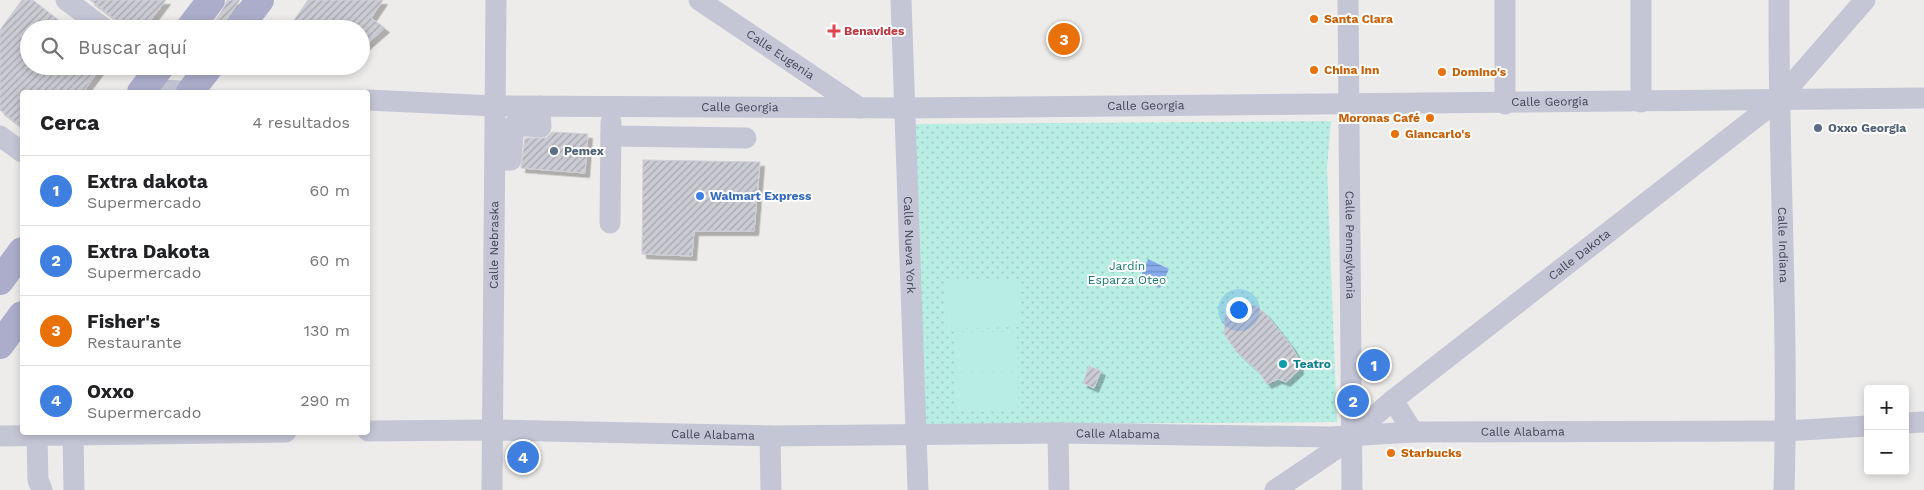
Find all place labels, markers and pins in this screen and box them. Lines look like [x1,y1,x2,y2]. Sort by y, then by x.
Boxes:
place label: Santa Clara [1324,12,1393,26]
marker: Santa Clara [1308,13,1320,25]
pin: 3 [1048,20,1080,58]
place label: Benavides [844,24,905,38]
marker: Benavides [828,25,840,37]
place label: China Inn [1324,63,1380,77]
marker: China Inn [1308,64,1320,76]
place label: Domino's [1452,65,1507,79]
marker: Domino's [1436,66,1448,78]
place label: Moronas Café [1338,111,1420,125]
marker: Moronas Café [1424,112,1436,124]
place label: Oxxo Georgia [1828,121,1906,135]
marker: Oxxo Georgia [1812,122,1824,134]
place label: Giancarlo's [1405,127,1471,141]
marker: Giancarlo's [1389,128,1401,140]
place label: Pemex [564,144,604,158]
marker: Pemex [548,145,560,157]
place label: Walmart Express [710,189,812,203]
marker: Walmart Express [694,190,706,202]
pin: 1 [1358,346,1390,384]
place label: Teatro [1293,357,1331,371]
marker: Teatro [1277,358,1289,370]
pin: 2 [1337,382,1369,420]
pin: 4 [507,438,539,476]
place label: Starbucks [1401,446,1462,460]
marker: Starbucks [1385,447,1397,459]

